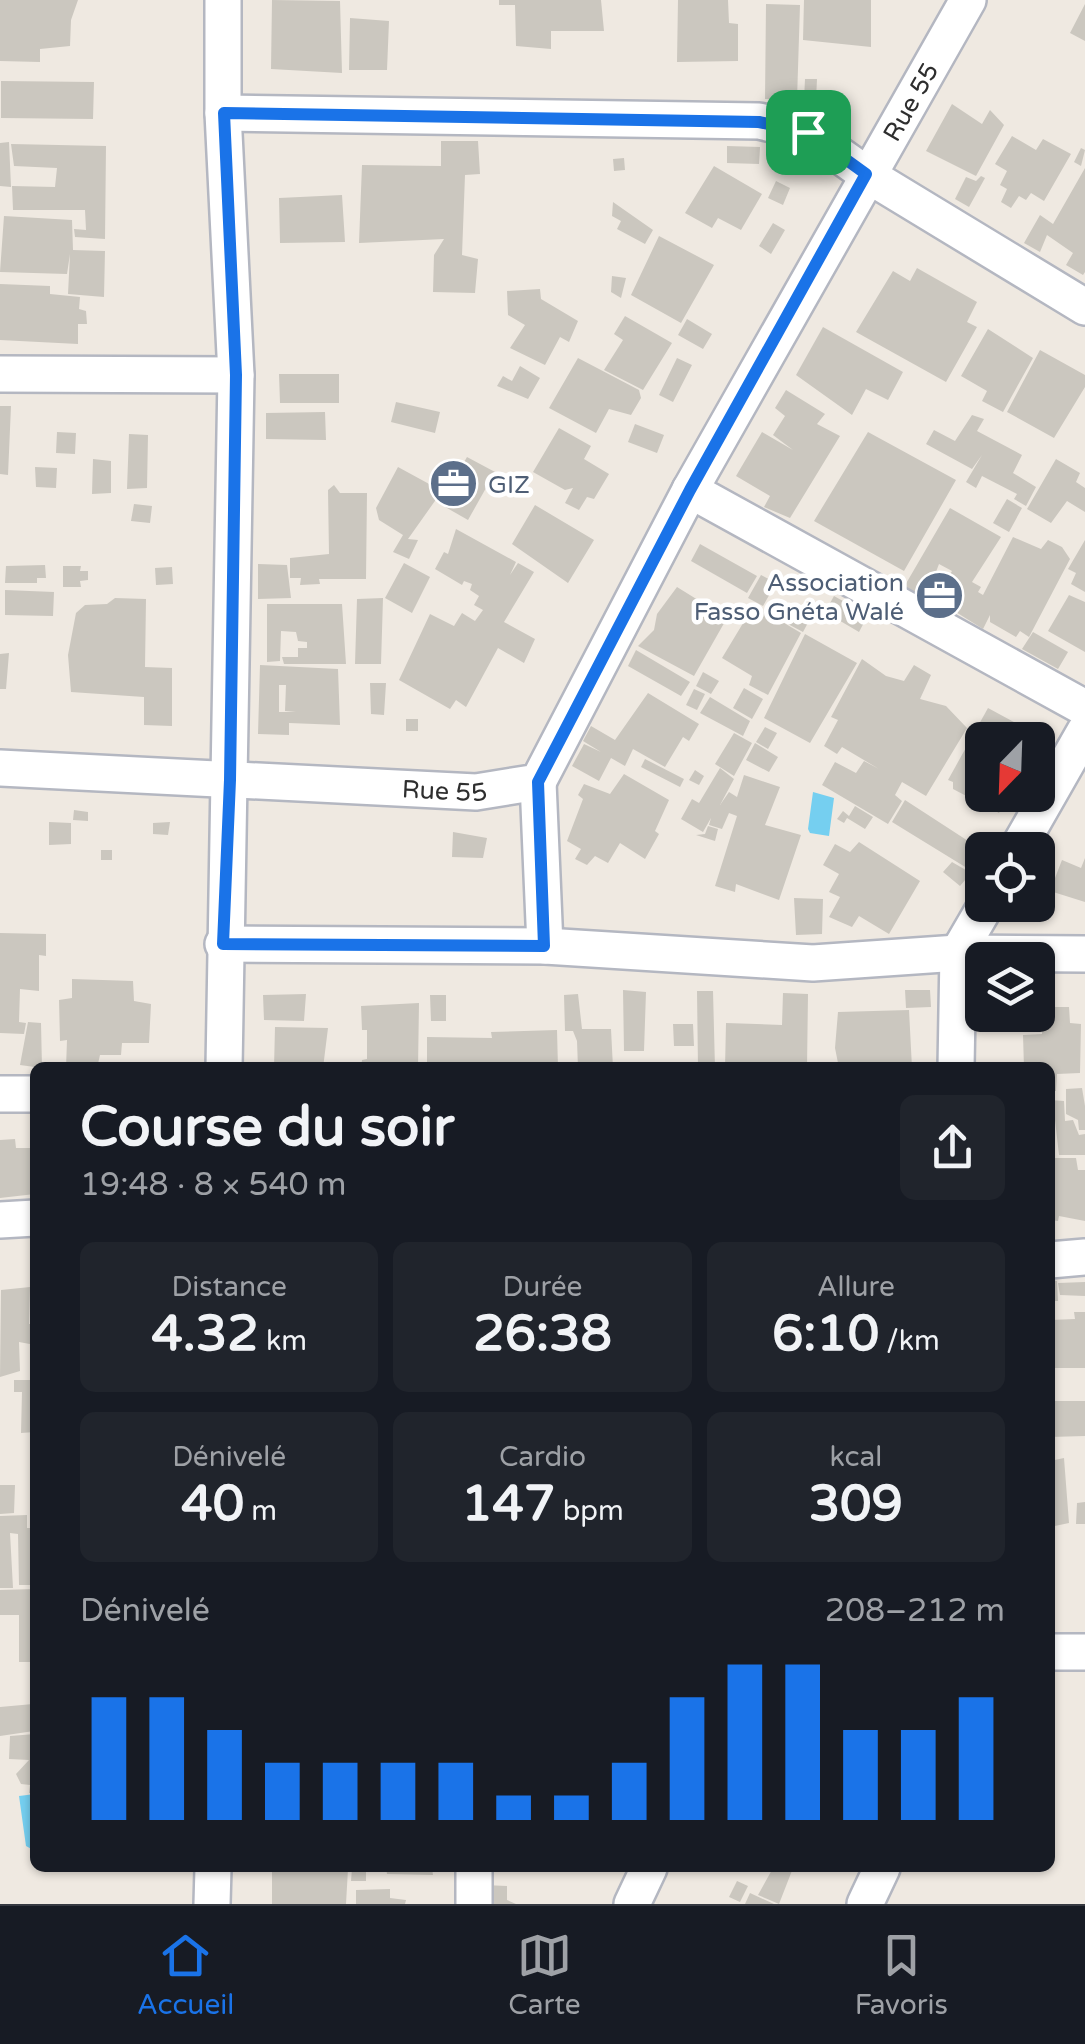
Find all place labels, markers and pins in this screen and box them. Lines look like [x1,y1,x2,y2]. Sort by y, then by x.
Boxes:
pin [766,90,851,175]
office icon: GIZ [427,458,479,510]
place label: GIZ [488,470,530,500]
place label: Association Fasso Gnéta Walé [694,568,904,627]
office icon: Association Fasso Gnéta Walé [913,570,965,622]

